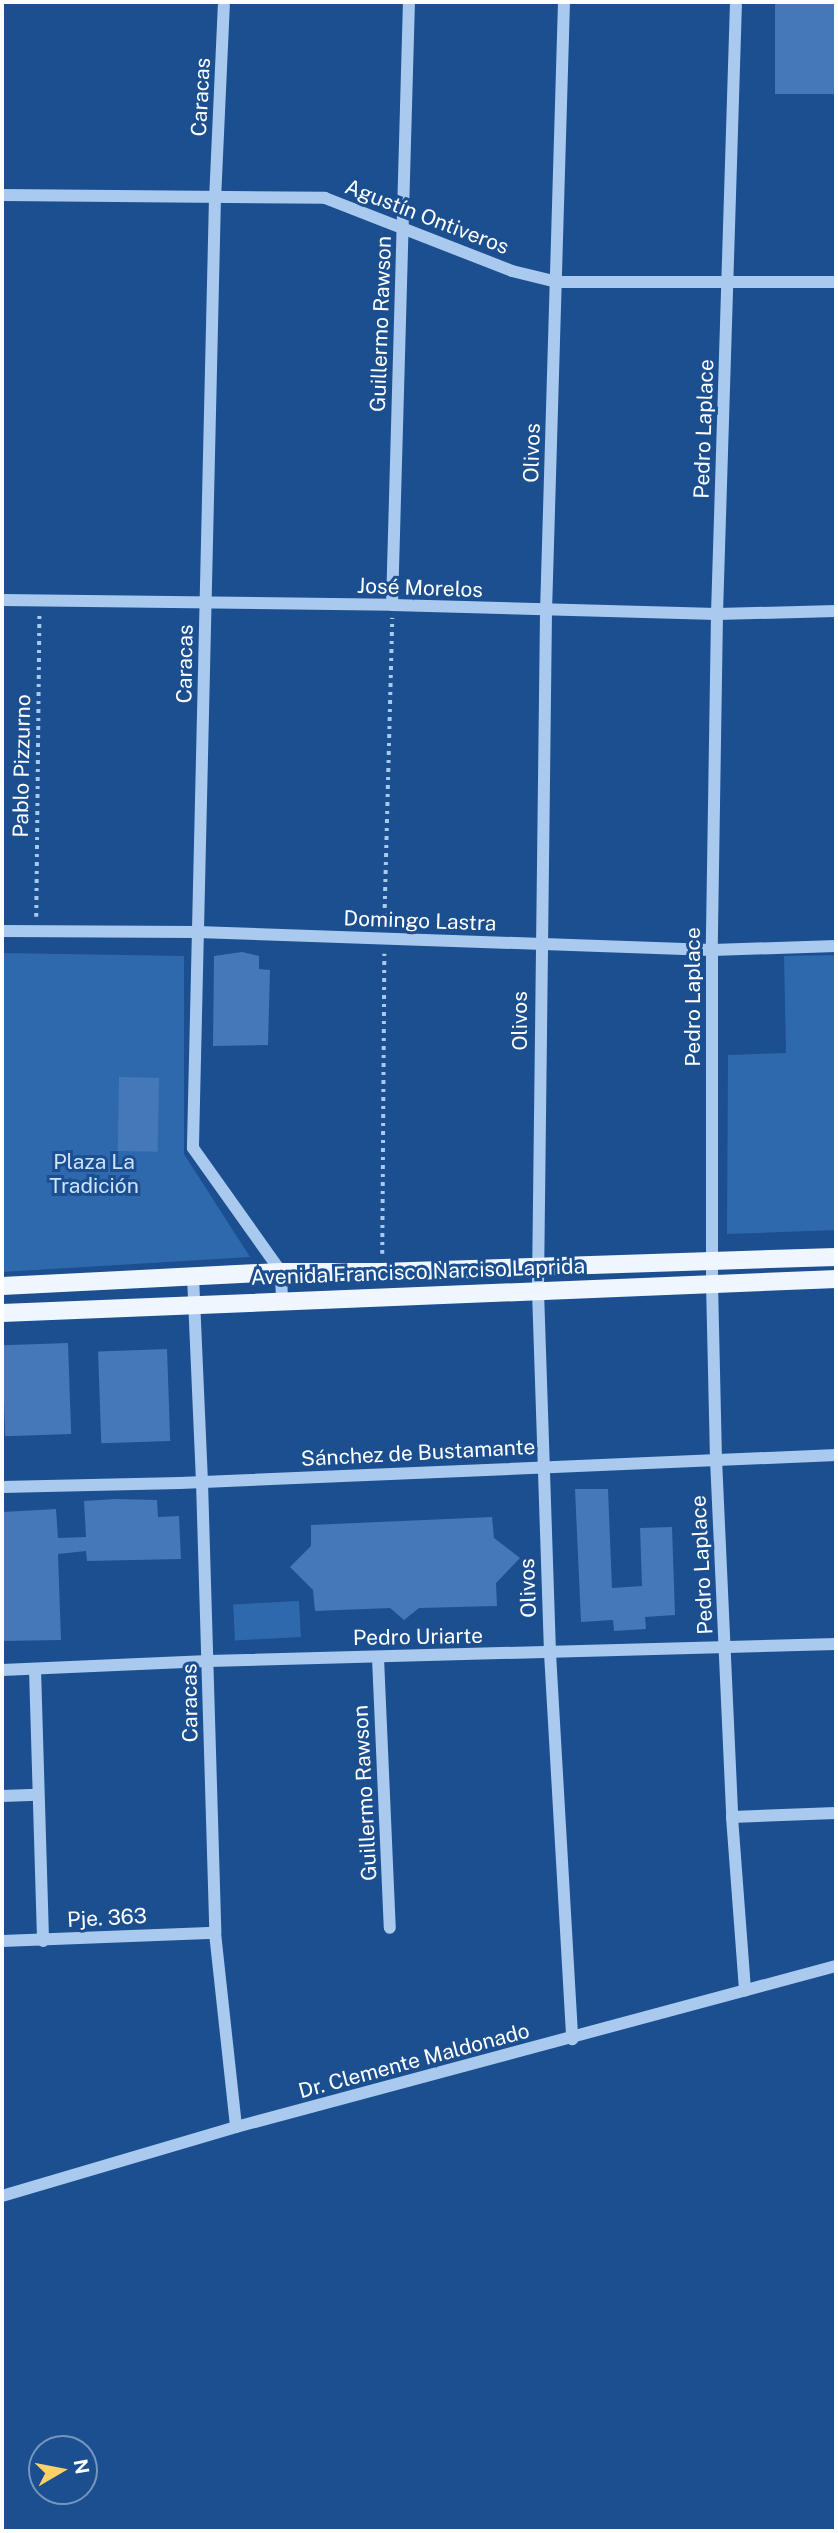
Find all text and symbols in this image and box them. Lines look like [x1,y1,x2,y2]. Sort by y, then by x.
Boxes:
street label: Caracas [186,57,216,137]
street label: Agustín Ontiveros [341,174,513,260]
street label: Guillermo Rawson [365,235,397,413]
street label: Pedro Laplace [689,359,719,499]
street label: Olivos [518,423,546,483]
street label: José Morelos [357,573,483,603]
street label: Caracas [172,624,198,704]
street label: Pablo Pizzurno [8,694,36,838]
street label: Domingo Lastra [343,906,497,936]
street label: Pedro Laplace [680,927,706,1067]
street label: Olivos [507,991,533,1051]
park label: Plaza La Tradición [49,1149,139,1199]
street label: Avenida Francisco Narciso Laprida [250,1254,586,1290]
street label: Sánchez de Bustamante [300,1434,536,1472]
street label: Pedro Laplace [686,1495,718,1635]
street label: Olivos [514,1558,542,1618]
street label: Pedro Uriarte [353,1623,483,1651]
street label: Caracas [177,1663,203,1743]
street label: Guillermo Rawson [348,1704,382,1882]
street label: Pje. 363 [66,1903,148,1933]
street label: Dr. Clemente Maldonado [296,2018,532,2104]
north arrow [28,2435,98,2505]
text: N [70,2457,94,2476]

